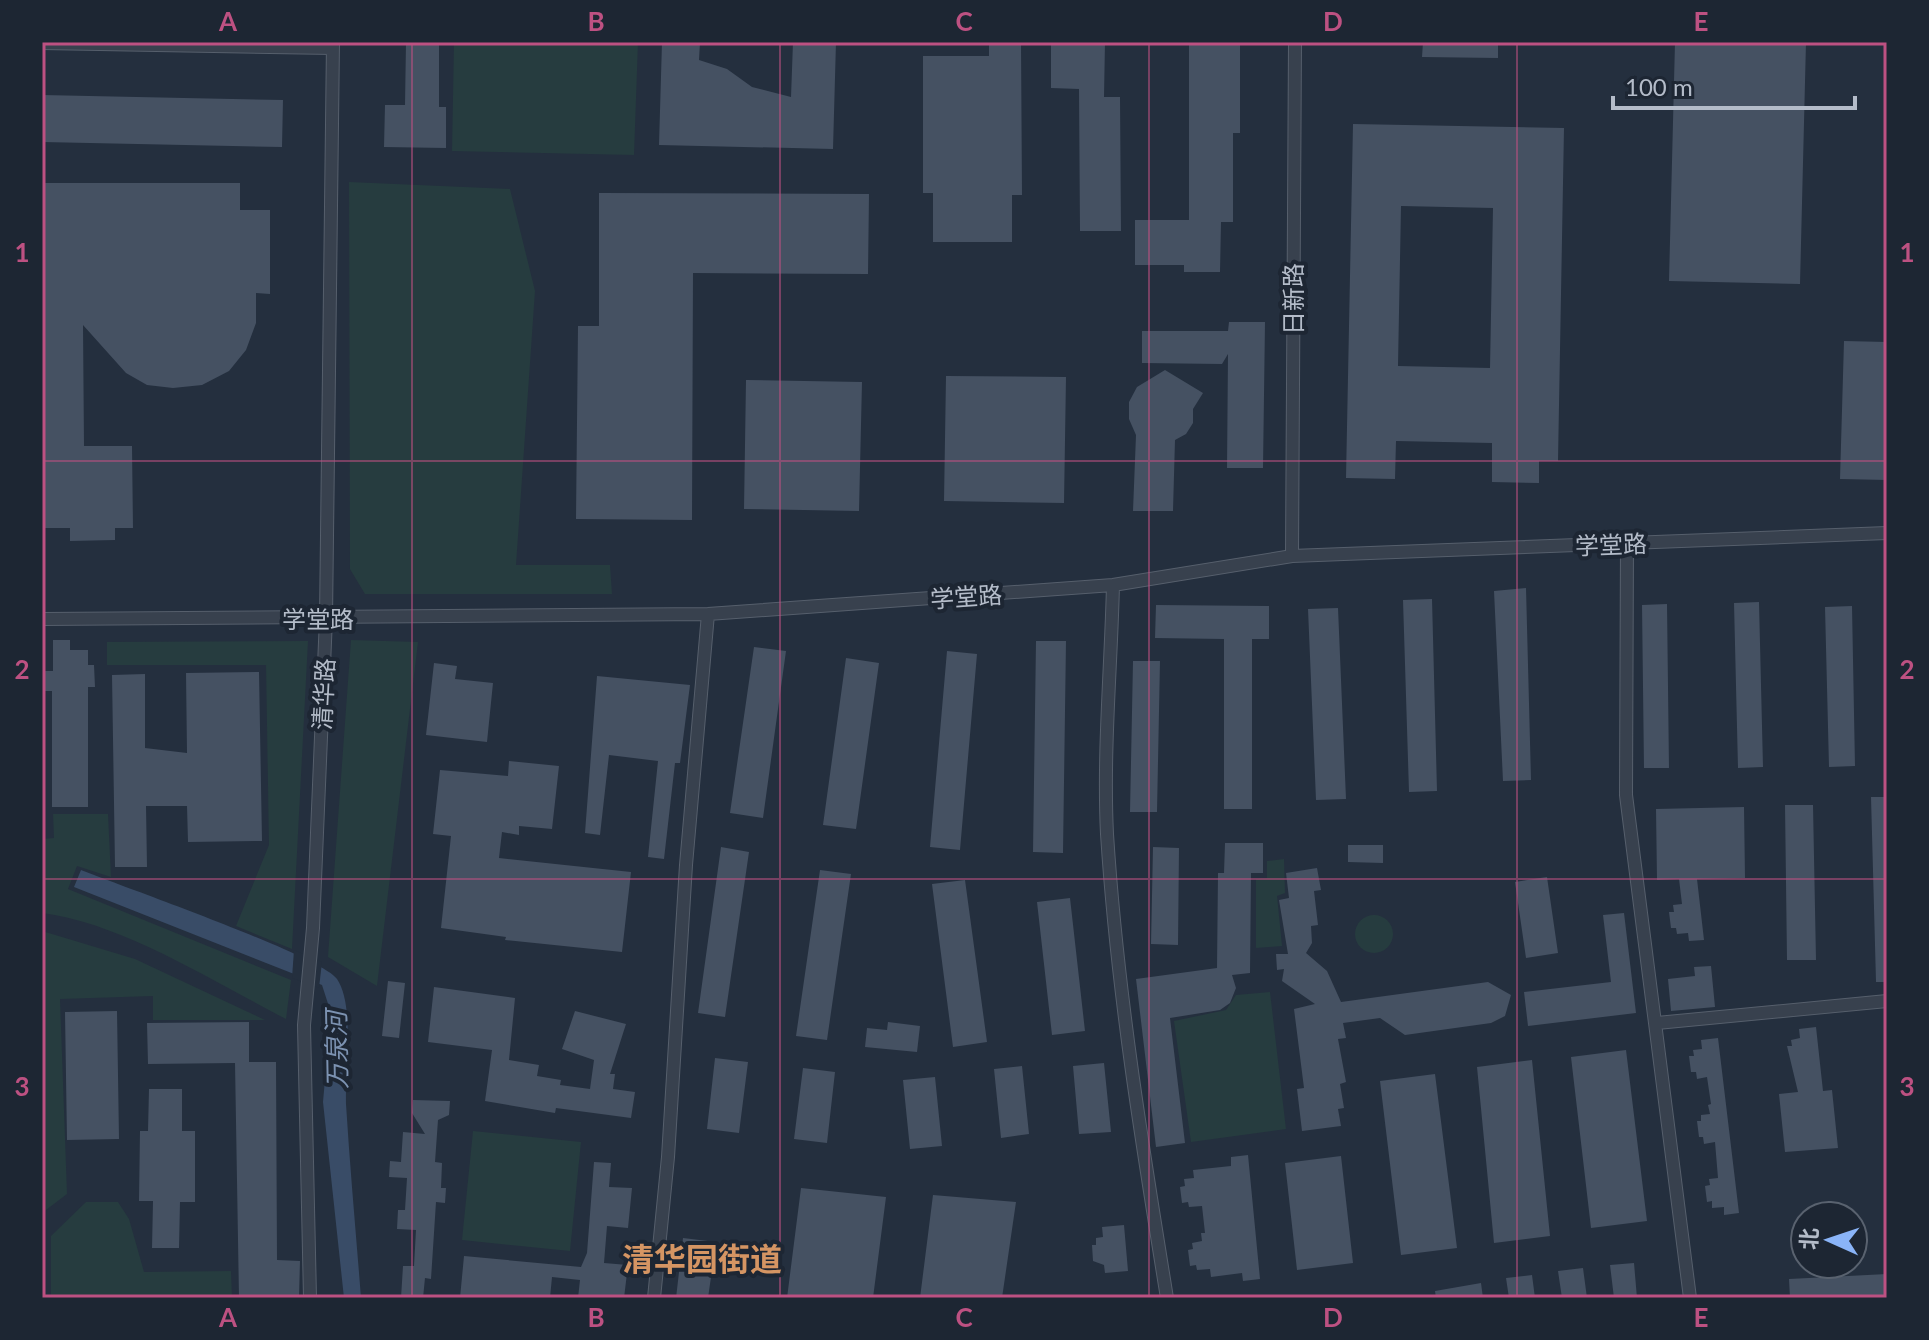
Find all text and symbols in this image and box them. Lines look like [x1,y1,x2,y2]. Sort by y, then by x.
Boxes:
text: A [218,5,238,37]
text: B [587,5,605,37]
text: C [955,5,973,37]
text: D [1323,5,1343,37]
text: E [1694,5,1708,37]
scale bar [1613,60,1855,110]
text: 100 m [1625,72,1693,101]
text: 1 [14,236,30,268]
text: 1 [1899,236,1915,268]
street label: 日新路 [1278,263,1307,335]
street label: 学堂路 [1575,528,1647,560]
street label: 学堂路 [929,579,1003,613]
street label: 学堂路 [282,604,354,633]
text: 2 [14,653,30,685]
text: 2 [1899,653,1915,685]
street label: 清华路 [307,657,339,731]
water label: 万泉河 [319,1006,353,1089]
text: 3 [14,1070,30,1102]
text: 3 [1899,1070,1915,1102]
north arrow [1789,1200,1869,1280]
text: 北 [1794,1227,1823,1251]
district label: 清华园街道 [622,1239,782,1278]
text: A [218,1301,238,1333]
text: B [587,1301,605,1333]
text: C [955,1301,973,1333]
text: D [1323,1301,1343,1333]
text: E [1694,1301,1708,1333]

